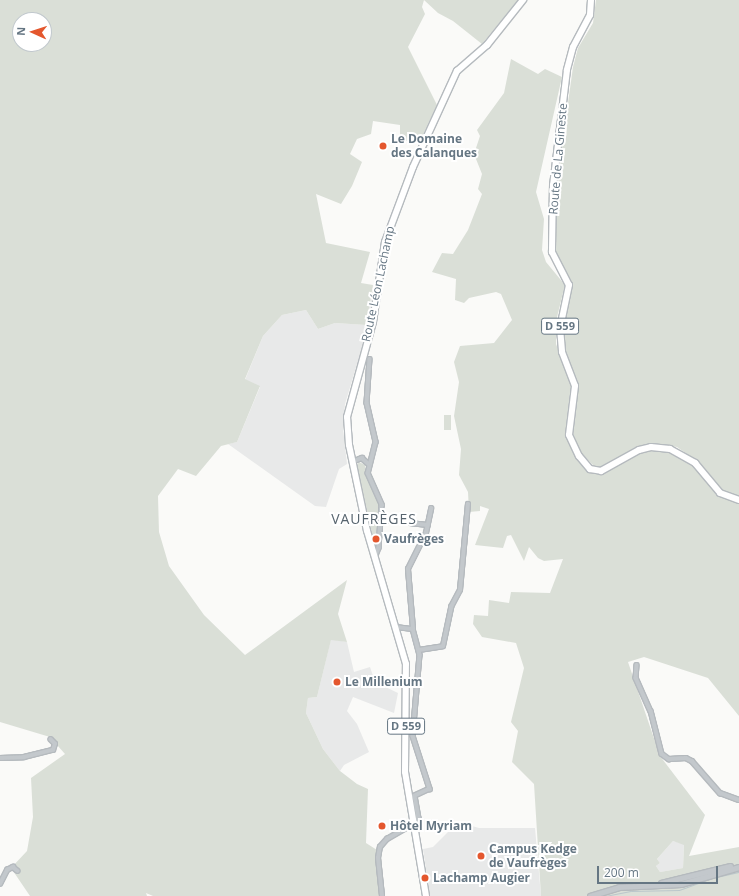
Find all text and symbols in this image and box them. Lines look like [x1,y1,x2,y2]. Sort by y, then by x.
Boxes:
north arrow [12,12,52,52]
text: N [13,27,28,36]
street label: Route de La Gineste [546,103,570,215]
place label: Le Domaine des Calanques [391,132,477,160]
marker: Le Domaine des Calanques [378,141,388,151]
street label: Route Léon Lachamp [359,225,397,343]
road number: D 559 [541,317,579,335]
district label: VAUFRÈGES [331,511,417,527]
place label: Vaufrèges [384,532,444,546]
marker: Vaufrèges [371,534,381,544]
place label: Le Millenium [345,675,423,689]
marker: Le Millenium [332,677,342,687]
road number: D 559 [387,717,425,735]
place label: Hôtel Myriam [390,819,472,833]
marker: Hôtel Myriam [377,821,387,831]
place label: Campus Kedge de Vaufrèges [489,842,577,870]
marker: Campus Kedge de Vaufrèges [476,851,486,861]
scale bar [599,858,720,884]
text: 200 m [604,864,639,881]
place label: Lachamp Augier [433,871,530,885]
marker: Lachamp Augier [420,873,430,883]

